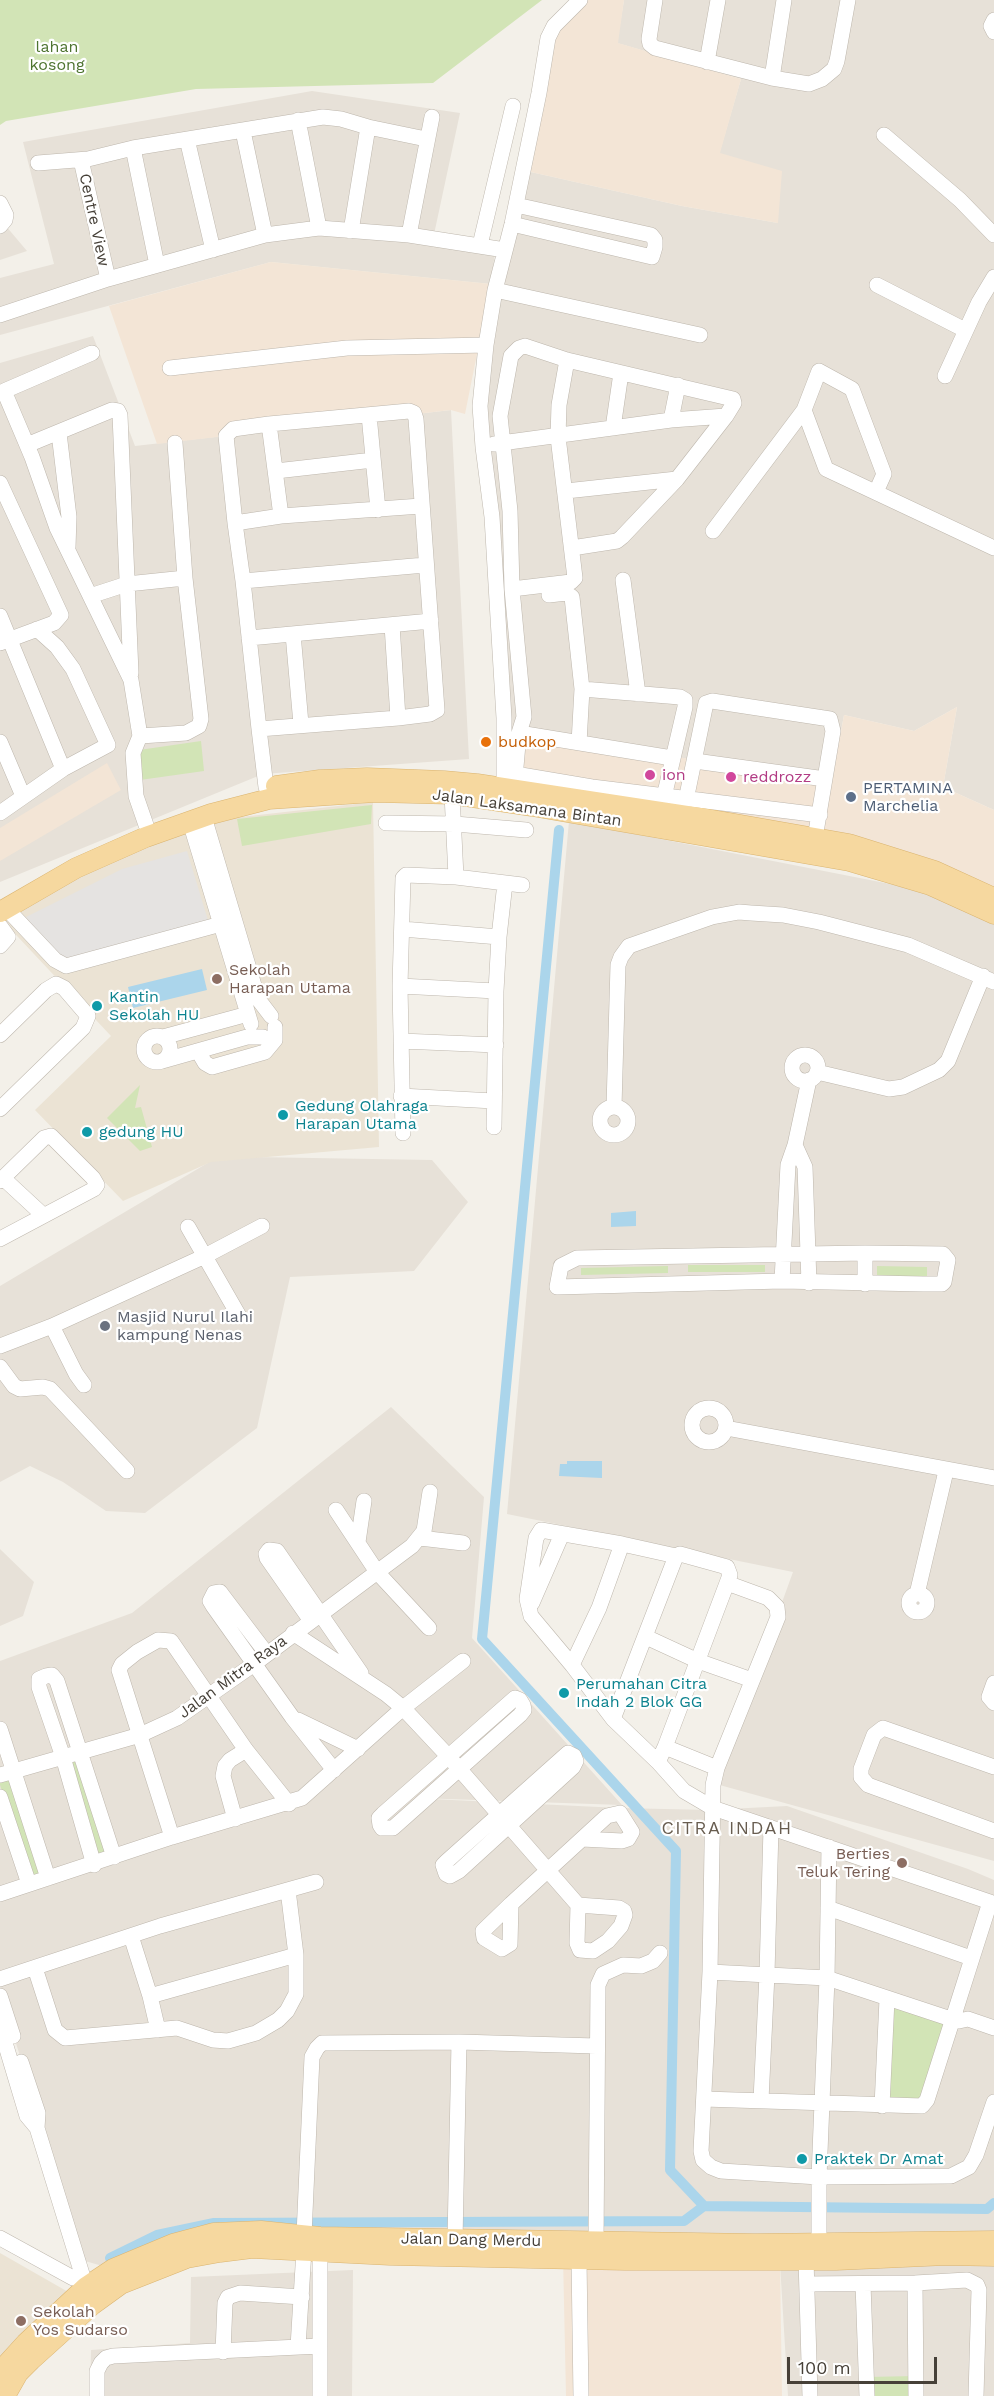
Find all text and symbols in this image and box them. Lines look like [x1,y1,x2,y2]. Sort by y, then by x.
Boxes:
park label: lahan kosong [30,37,84,75]
street label: Centre View [75,172,113,268]
place label: budkop [498,732,556,752]
marker: budkop [479,735,493,749]
place label: ion [662,765,686,785]
place label: reddrozz [743,767,811,787]
marker: ion [643,768,657,782]
marker: reddrozz [724,770,738,784]
place label: PERTAMINA Marchelia [863,778,953,816]
street label: Jalan Laksamana Bintan [431,785,623,831]
marker: PERTAMINA Marchelia [844,790,858,804]
place label: Sekolah Harapan Utama [229,960,351,998]
marker: Sekolah Harapan Utama [210,972,224,986]
place label: Kantin Sekolah HU [109,987,199,1025]
marker: Kantin Sekolah HU [90,999,104,1013]
place label: Gedung Olahraga Harapan Utama [295,1096,428,1134]
marker: Gedung Olahraga Harapan Utama [276,1108,290,1122]
place label: gedung HU [99,1122,184,1142]
marker: gedung HU [80,1125,94,1139]
place label: Masjid Nurul Ilahi kampung Nenas [117,1307,253,1345]
marker: Masjid Nurul Ilahi kampung Nenas [98,1319,112,1333]
street label: Jalan Mitra Raya [175,1631,291,1723]
place label: Perumahan Citra Indah 2 Blok GG [576,1674,707,1712]
marker: Perumahan Citra Indah 2 Blok GG [557,1686,571,1700]
district label: CITRA INDAH [661,1818,793,1840]
place label: Berties Teluk Tering [797,1844,890,1882]
marker: Berties Teluk Tering [895,1856,909,1870]
place label: Praktek Dr Amat [814,2149,943,2169]
marker: Praktek Dr Amat [795,2152,809,2166]
street label: Jalan Dang Merdu [401,2229,541,2251]
place label: Sekolah Yos Sudarso [33,2302,128,2340]
marker: Sekolah Yos Sudarso [14,2314,28,2328]
scale bar [790,2345,940,2383]
text: 100 m [798,2357,851,2378]

